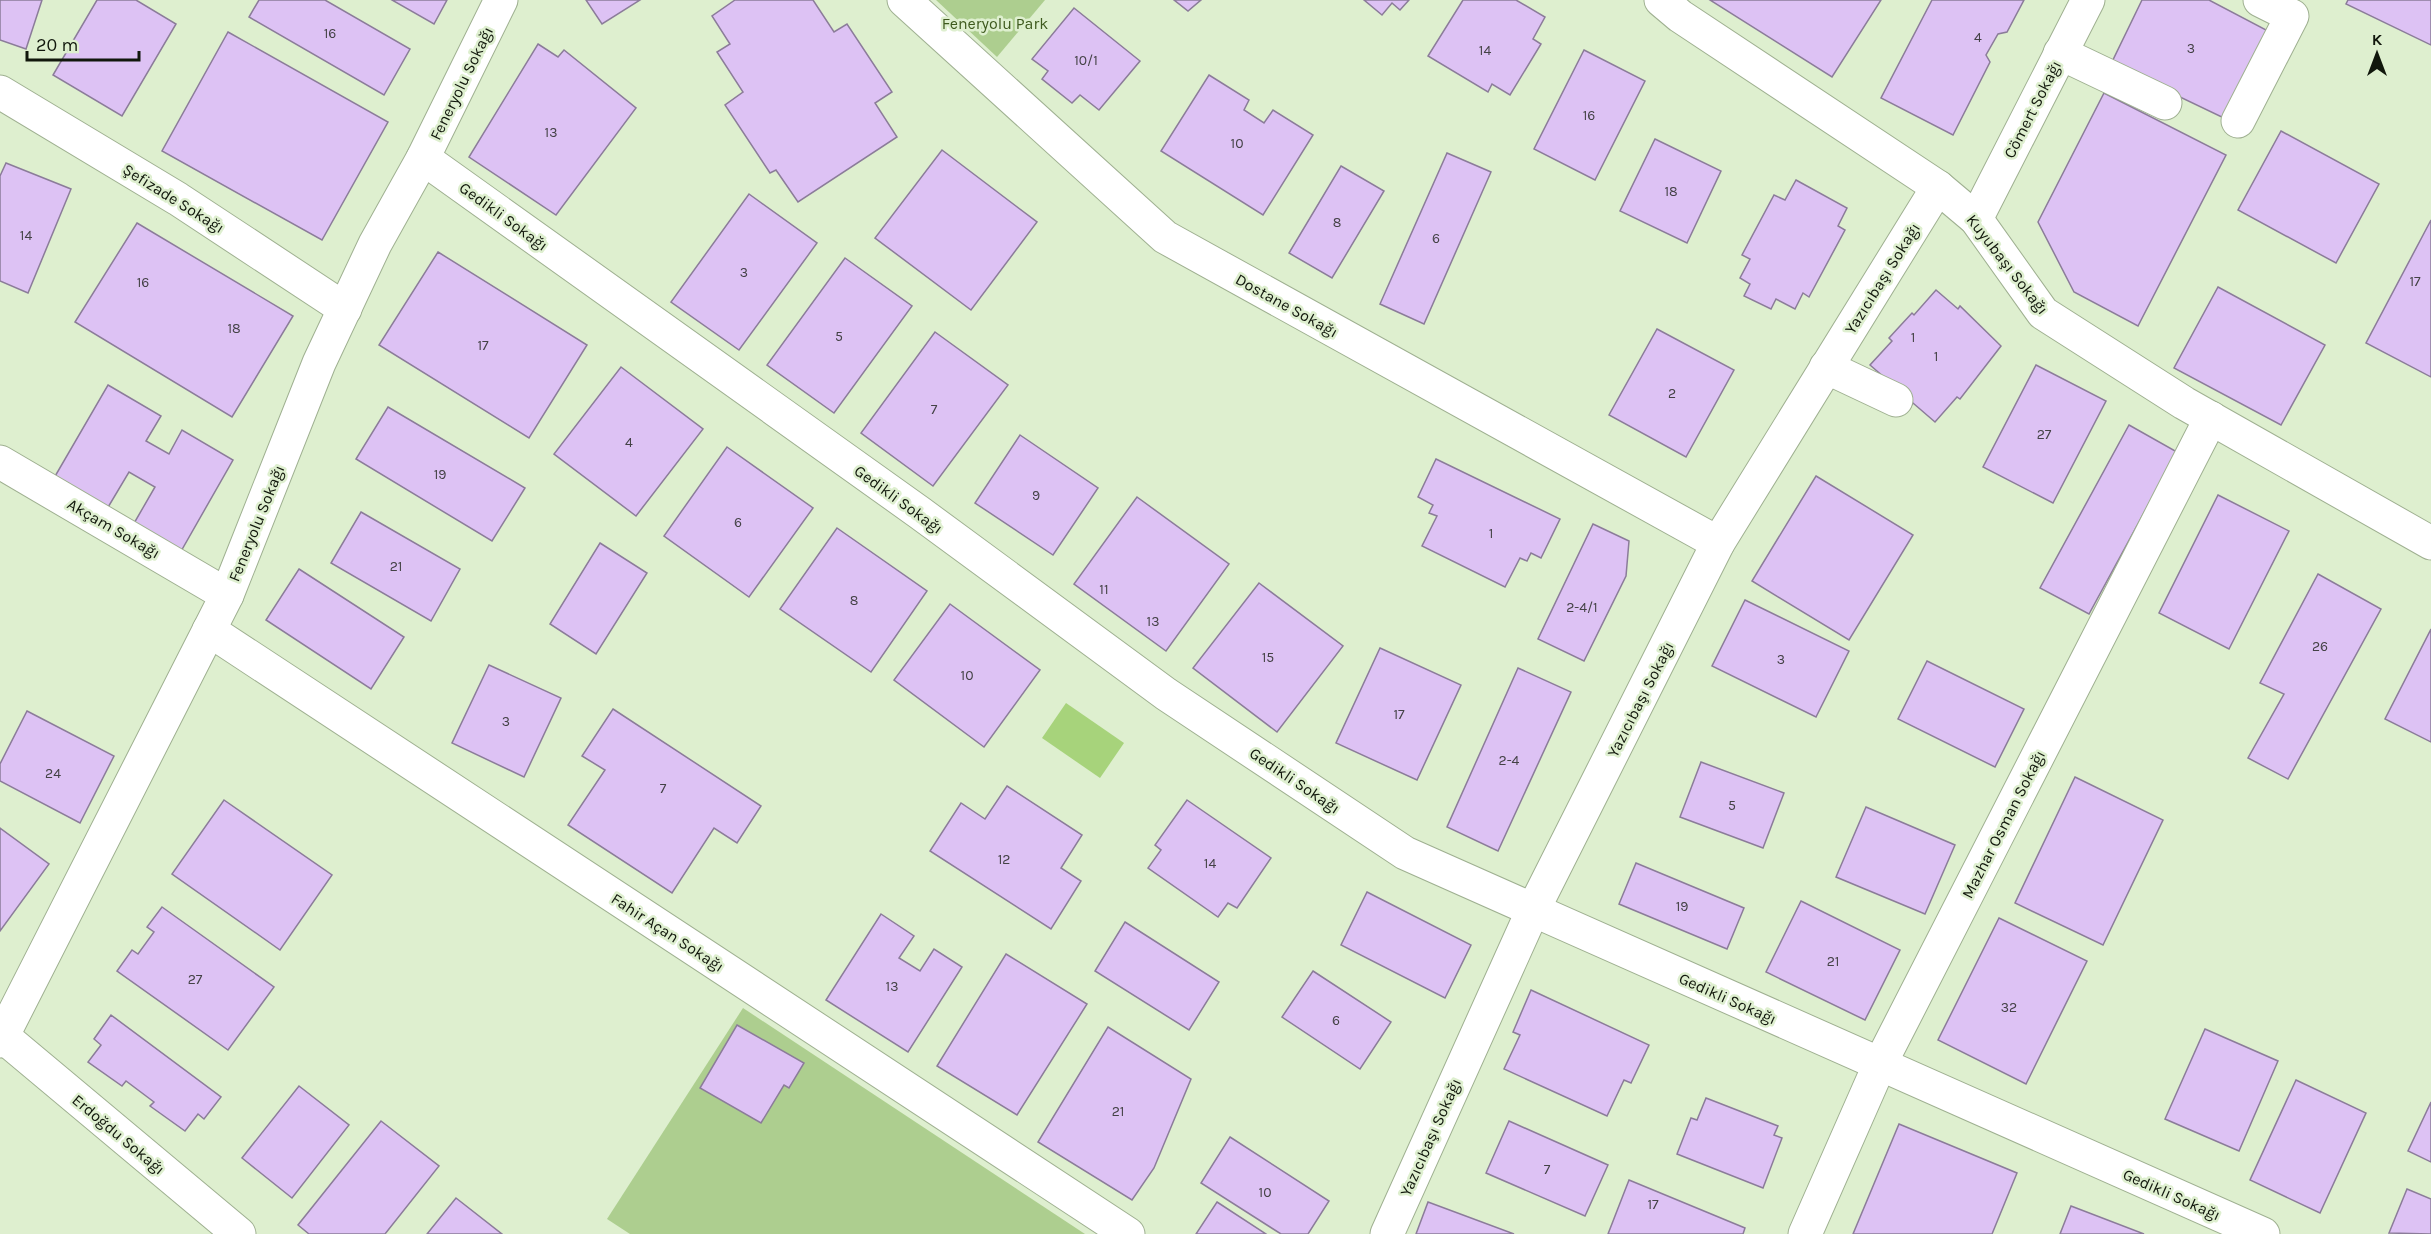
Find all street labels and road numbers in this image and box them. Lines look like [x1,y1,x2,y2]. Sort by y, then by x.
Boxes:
street label: Feneryolu Sokağı [426,23,497,143]
street label: Cömert Sokağı [2000,57,2065,161]
street label: Şefizade Sokağı [119,160,228,237]
street label: Gedikli Sokağı [456,178,552,255]
street label: Kuyubaşı Sokağı [1963,210,2053,318]
street label: Yazıcıbaşı Sokağı [1841,219,1924,337]
street label: Dostane Sokağı [1232,269,1341,341]
street label: Gedikli Sokağı [851,461,947,538]
street label: Feneryolu Sokağı [224,462,289,584]
street label: Akçam Sokağı [64,494,164,563]
street label: Yazıcıbaşı Sokağı [1603,638,1678,760]
street label: Gedikli Sokağı [1246,743,1344,818]
street label: Mazhar Osman Sokağı [1958,747,2049,902]
street label: Fahir Açan Sokağı [608,889,728,976]
street label: Gedikli Sokağı [1676,968,1780,1028]
street label: Yazıcıbaşı Sokağı [1396,1075,1465,1199]
street label: Erdoğdu Sokağı [69,1090,169,1179]
street label: Gedikli Sokağı [2120,1164,2224,1224]

